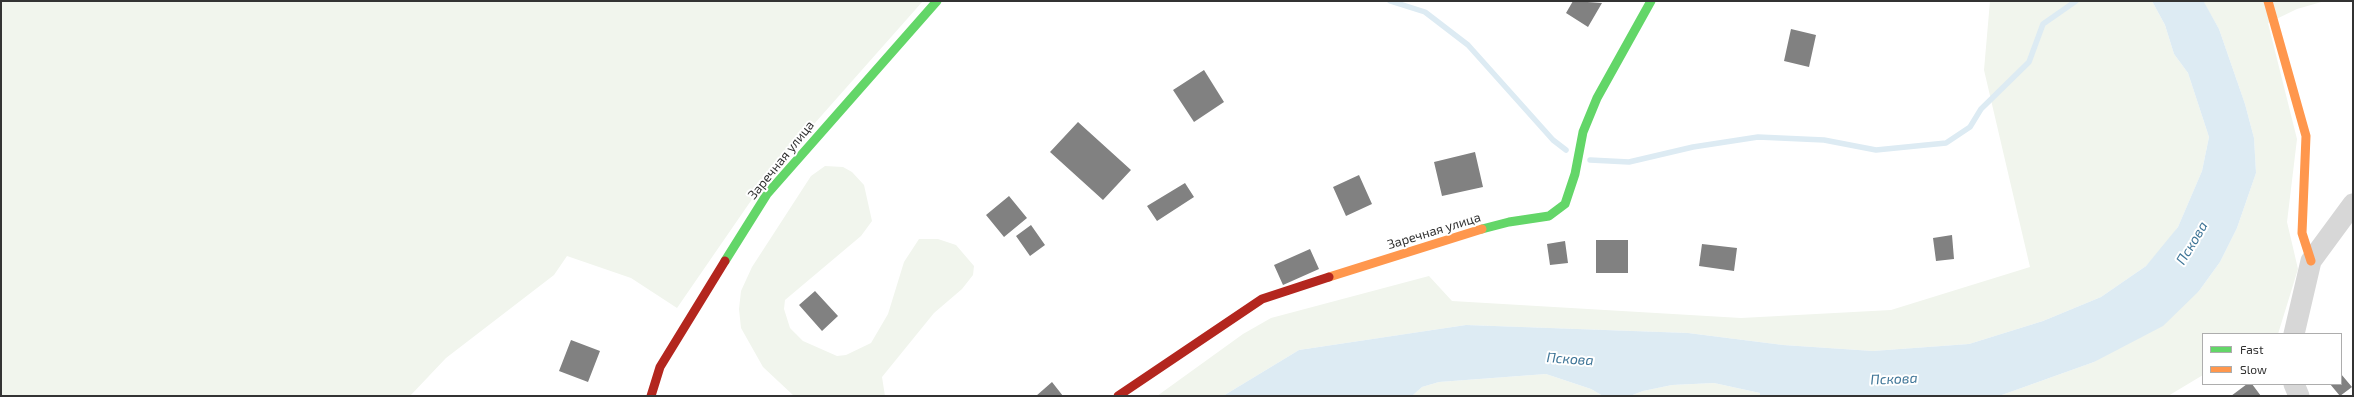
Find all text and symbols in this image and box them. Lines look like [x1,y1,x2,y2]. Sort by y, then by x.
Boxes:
street label: Заречная улица [744,117,818,203]
street label: Заречная улица [1385,209,1483,253]
water label: Пскова [2173,218,2211,268]
legend [2202,333,2342,385]
text: Fast [2240,342,2263,356]
water label: Пскова [1546,349,1594,369]
text: Slow [2240,362,2267,376]
water label: Пскова [1870,370,1918,388]

